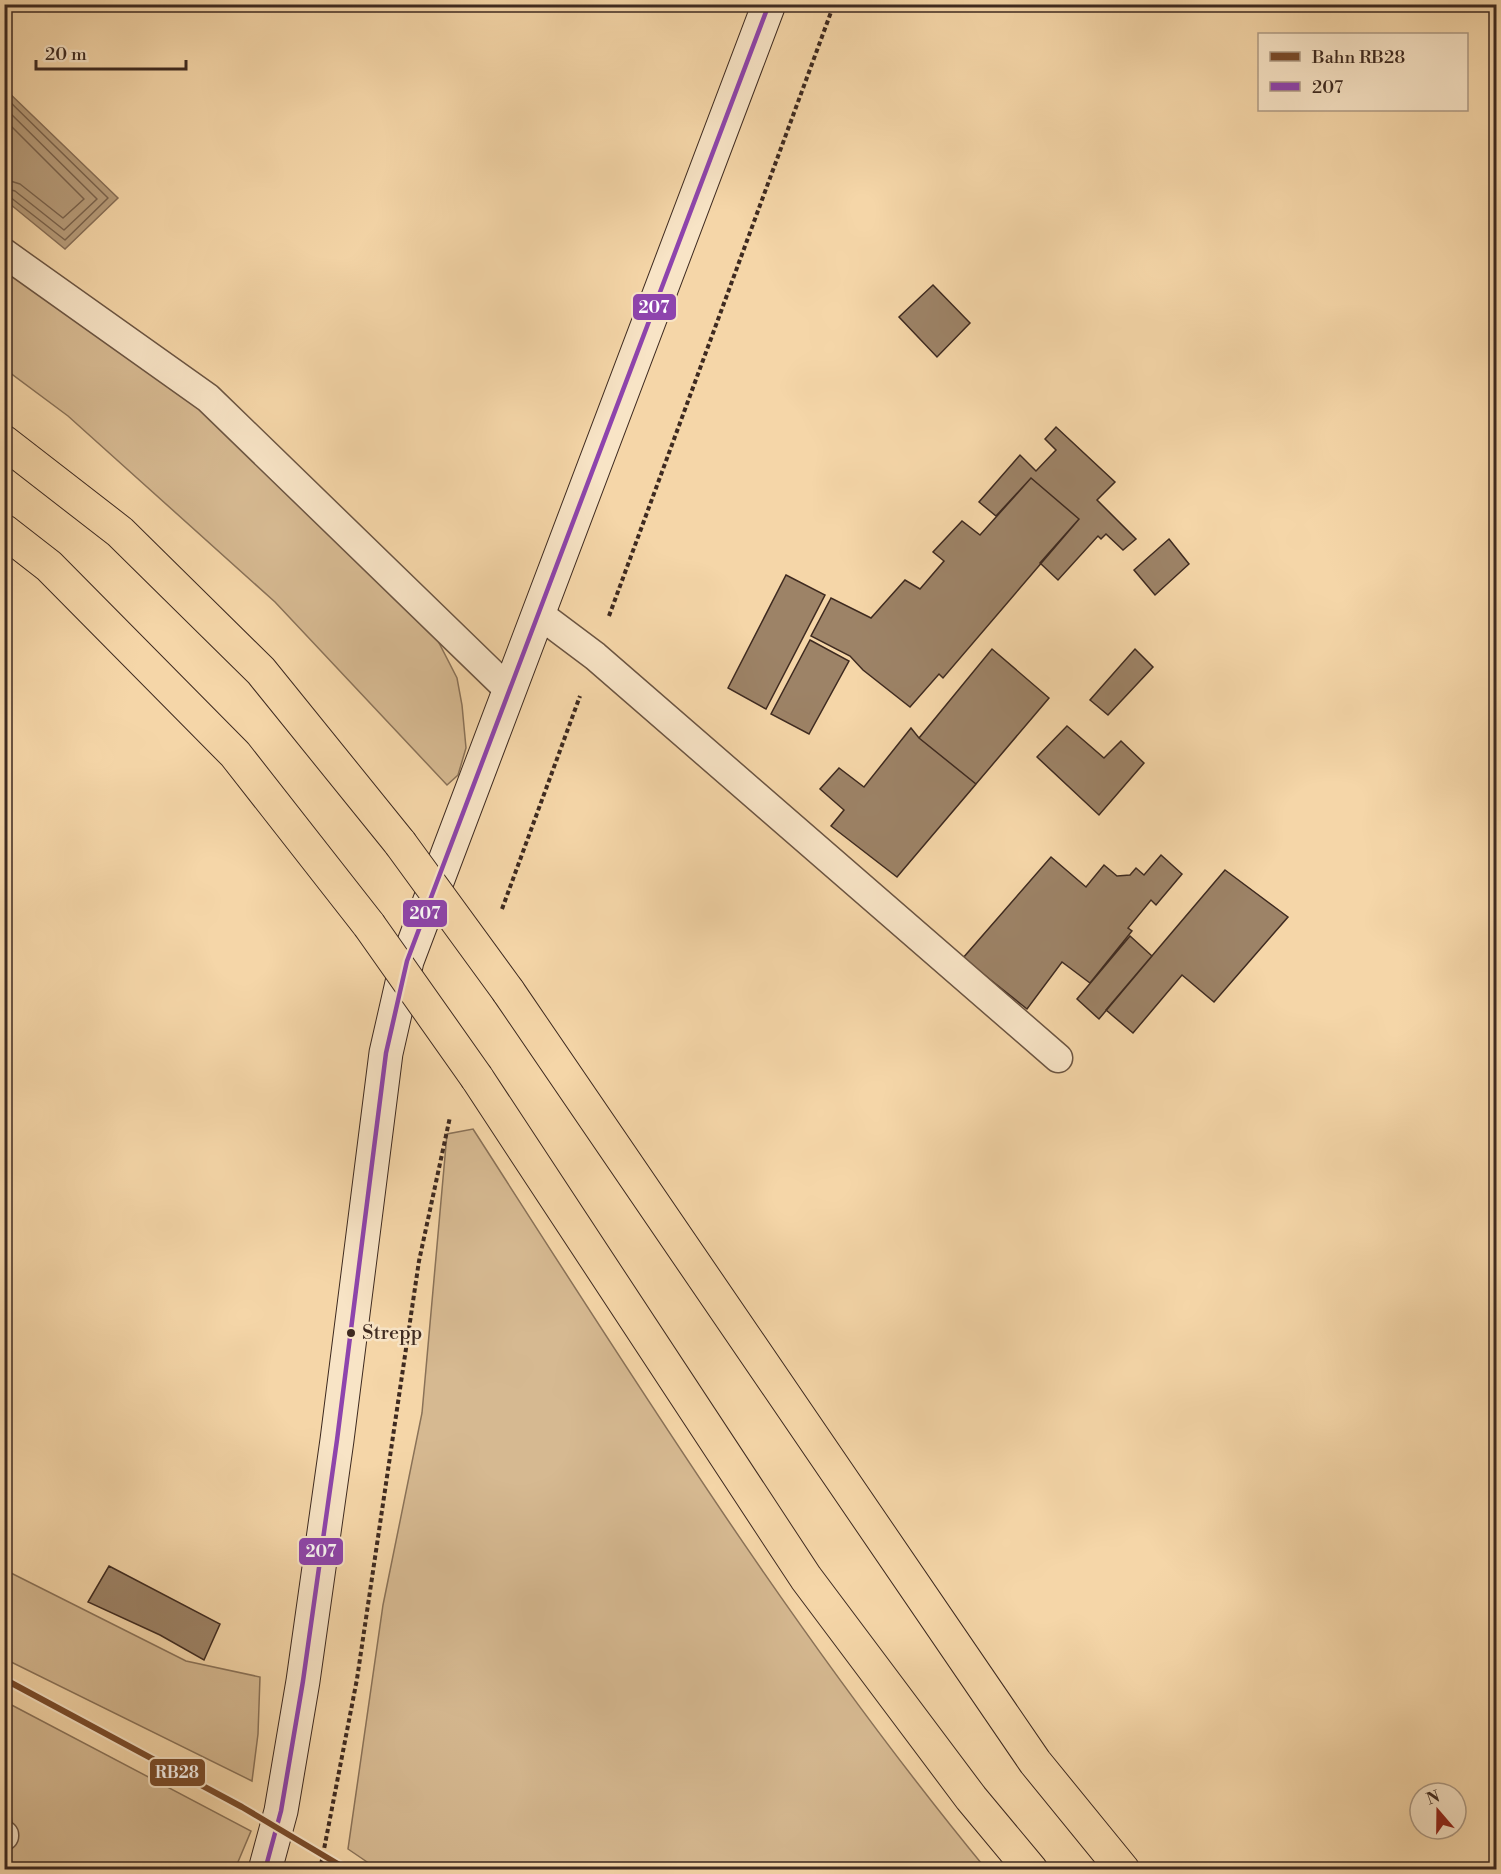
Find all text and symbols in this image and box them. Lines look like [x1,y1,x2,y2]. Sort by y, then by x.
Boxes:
scale bar [36,33,186,71]
legend [1258,33,1468,111]
text: 20 m [45,43,87,66]
text: Bahn RB28 [1311,46,1405,69]
text: 207 [1312,76,1343,99]
line badge: 207 [632,293,677,321]
text: 207 [639,298,670,318]
line badge: 207 [402,899,448,928]
text: 207 [410,904,441,924]
place label: Strepp [362,1321,422,1346]
marker: Strepp [345,1327,357,1339]
line badge: 207 [298,1537,344,1566]
text: 207 [306,1542,337,1562]
line badge: RB28 [149,1758,206,1787]
text: RB28 [155,1763,199,1783]
north arrow [1408,1781,1468,1841]
text: N [1424,1786,1443,1809]

